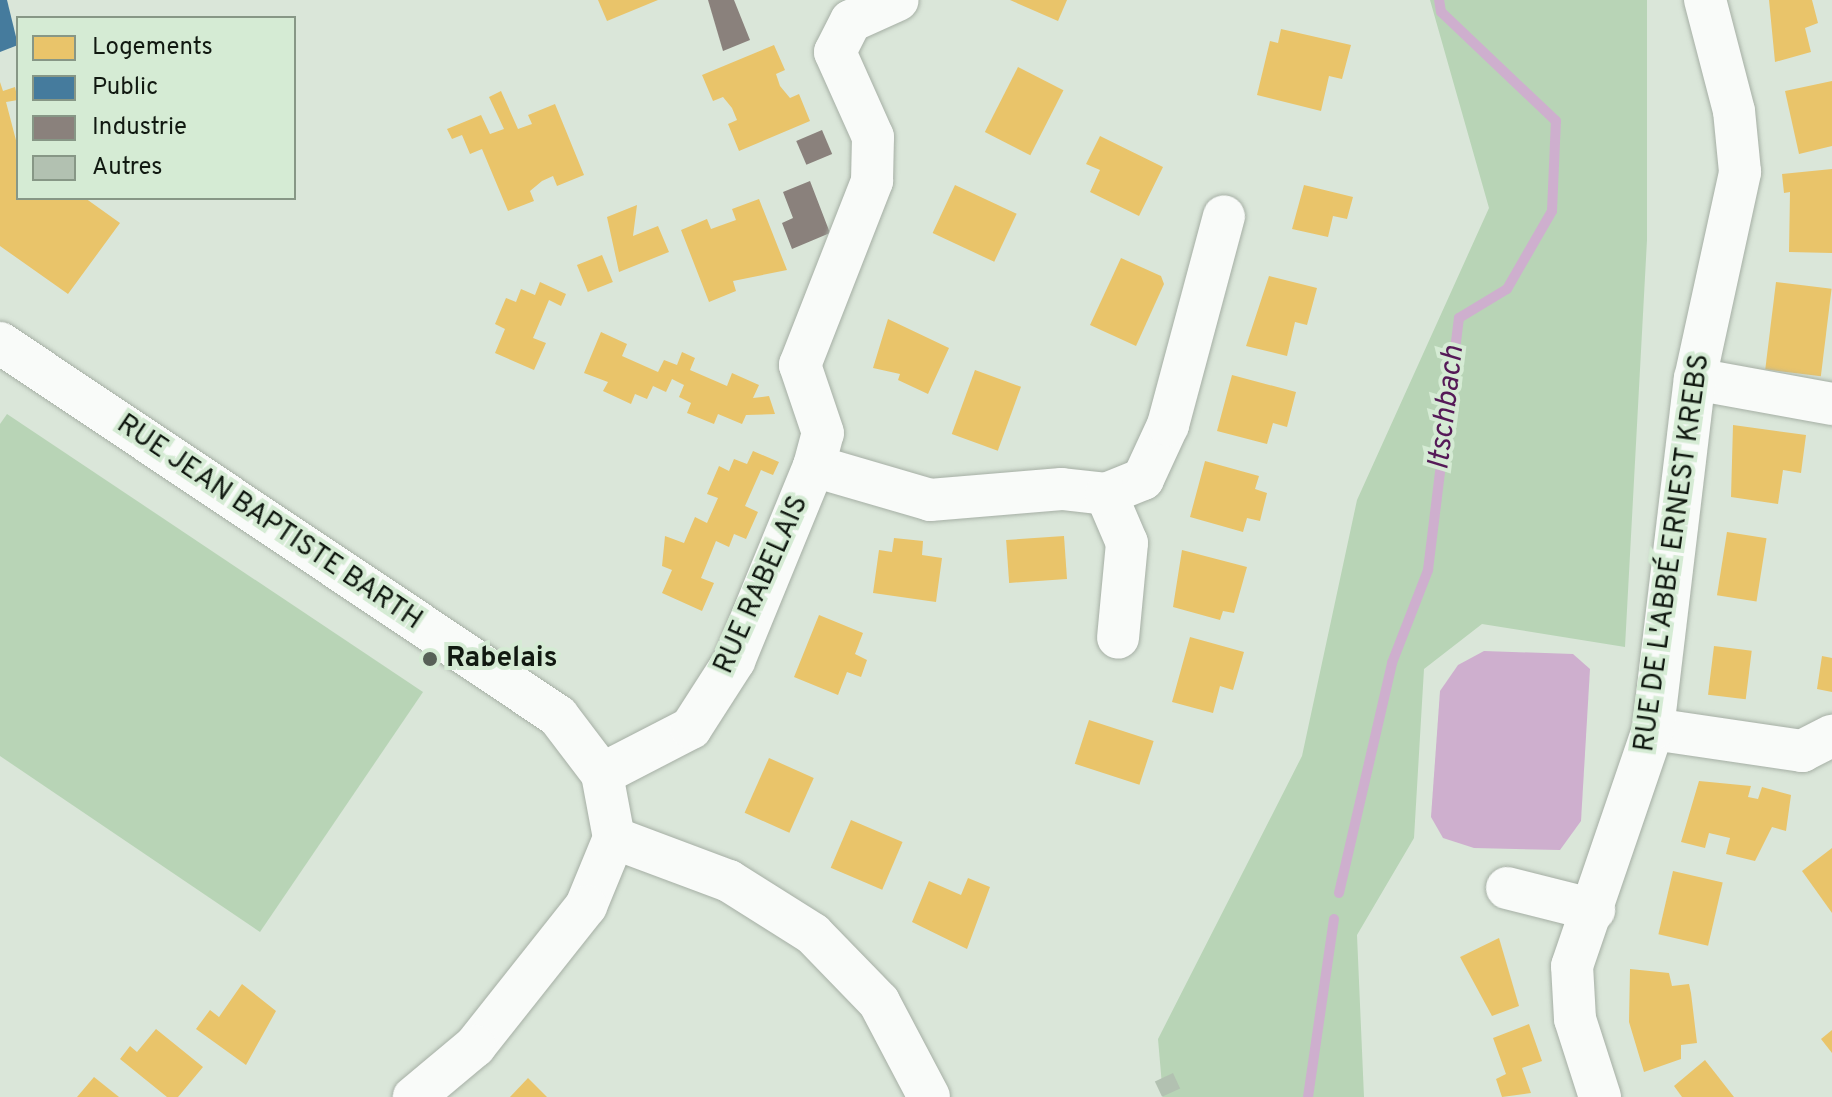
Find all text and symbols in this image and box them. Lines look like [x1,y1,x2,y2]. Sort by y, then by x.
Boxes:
legend [16,16,296,200]
text: Logements [92,33,213,63]
text: Public [92,73,158,103]
text: Industrie [92,113,187,143]
text: Autres [92,153,162,183]
water label: Itschbach [1423,344,1473,472]
street label: RUE DE L'ABBÉ ERNEST KREBS [1628,351,1718,755]
street label: RUE JEAN BAPTISTE BARTH [110,408,428,638]
street label: RUE RABELAIS [708,491,816,679]
place label: Rabelais [446,642,558,676]
marker: Rabelais [421,650,439,668]

